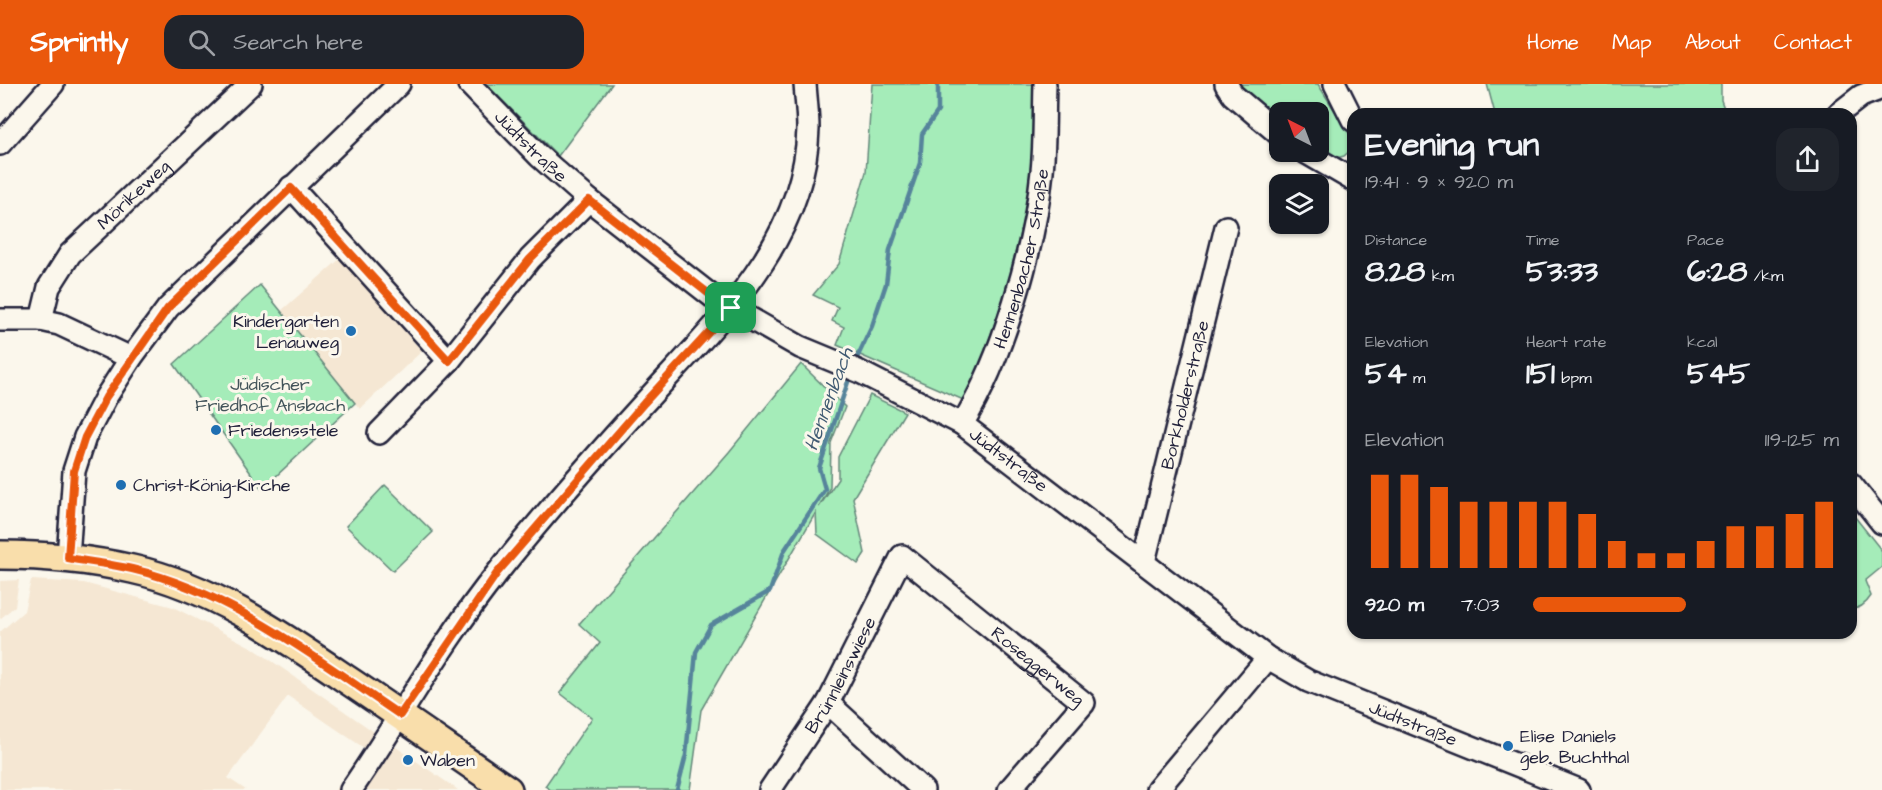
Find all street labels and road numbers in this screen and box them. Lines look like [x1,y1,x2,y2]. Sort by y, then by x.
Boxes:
street label: Jüdtstraße [489,105,573,188]
street label: Mörikeweg [92,154,177,235]
street label: Hennenbacher Straße [987,167,1055,352]
street label: Borkholderstraße [1155,318,1216,472]
street label: Jüdtstraße [964,422,1053,498]
street label: Brünnleinswiese [799,613,882,739]
street label: Roseggerweg [986,621,1090,712]
street label: Jüdtstraße [1365,695,1461,753]

